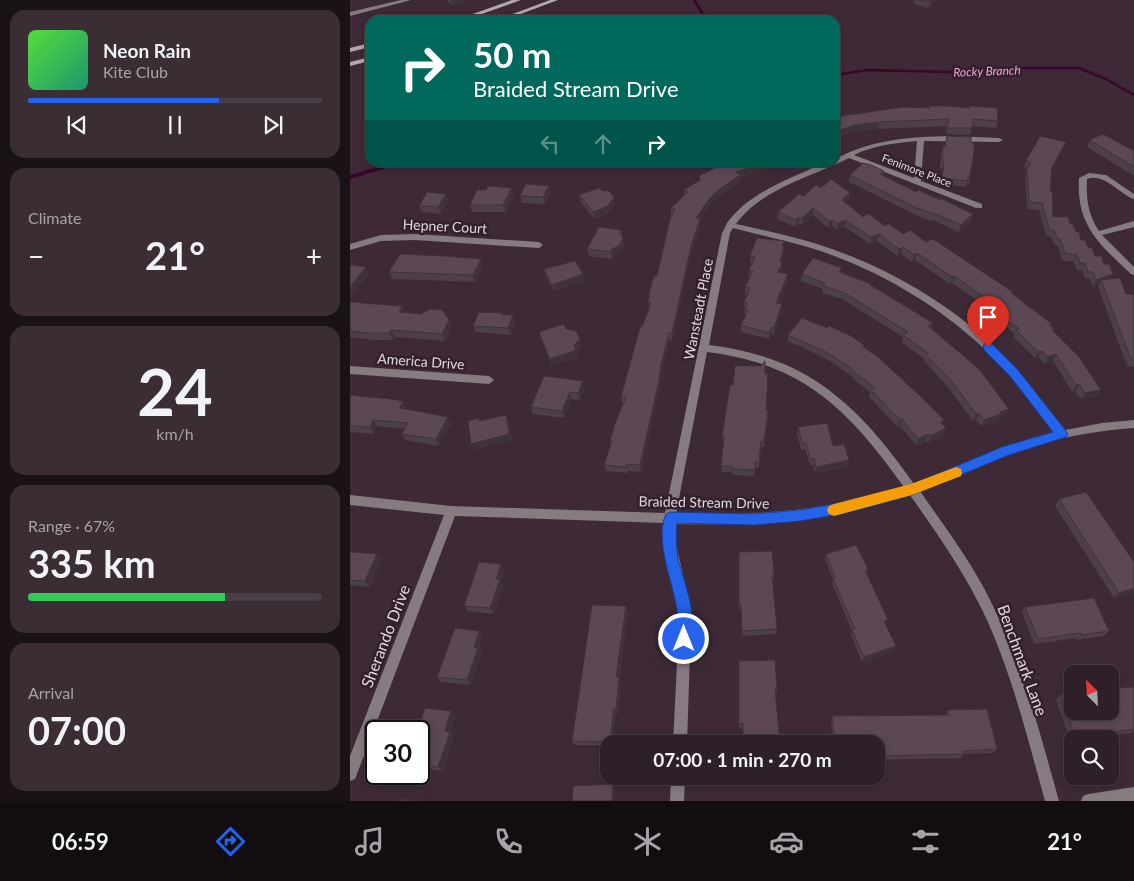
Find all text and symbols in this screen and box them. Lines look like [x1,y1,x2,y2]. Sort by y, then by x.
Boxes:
text: 50 m [473,33,551,75]
icon: right [390,35,455,100]
text: Neon Rain [103,39,191,62]
text: Kite Club [103,62,168,81]
water label: Rocky Branch [953,62,1021,80]
text: Braided Stream Drive [473,75,679,102]
icon: previous [63,111,91,139]
icon: pause [161,111,189,139]
icon: next [259,111,287,139]
icon: left [536,130,564,158]
icon: ahead [589,130,617,158]
icon: right [642,130,670,158]
street label: Fenimore Place [880,151,954,189]
text: Climate [28,208,81,227]
street label: Hepner Court [402,215,488,237]
text: 21° [145,232,205,278]
text: − [28,239,44,273]
text: + [306,239,322,273]
street label: Wansteadt Place [680,257,716,361]
pin [967,296,1009,347]
icon: arrive [974,303,1002,331]
street label: America Drive [377,349,465,373]
text: 24 [137,352,213,430]
text: km/h [156,424,194,443]
street label: Braided Stream Drive [638,492,770,512]
text: Range · 67% [28,516,115,535]
text: 335 km [28,540,156,586]
street label: Sherando Drive [357,582,413,690]
street label: Benchmark Lane [994,602,1052,718]
position arrow [657,612,709,664]
north arrow [1064,665,1119,720]
map controls [1064,665,1119,785]
text: Arrival [28,683,74,702]
text: 07:00 [28,707,126,753]
speed limit sign: 30 [365,720,430,785]
button: search [1064,730,1119,785]
text: 07:00 · 1 min · 270 m [653,748,832,771]
icon: directions [213,824,248,859]
icon: music [352,824,387,859]
icon: phone [491,824,526,859]
icon: climate [630,824,665,859]
icon: car [769,824,804,859]
icon: filters [908,824,943,859]
text: 06:59 [52,828,109,855]
text: 21° [1047,828,1082,855]

